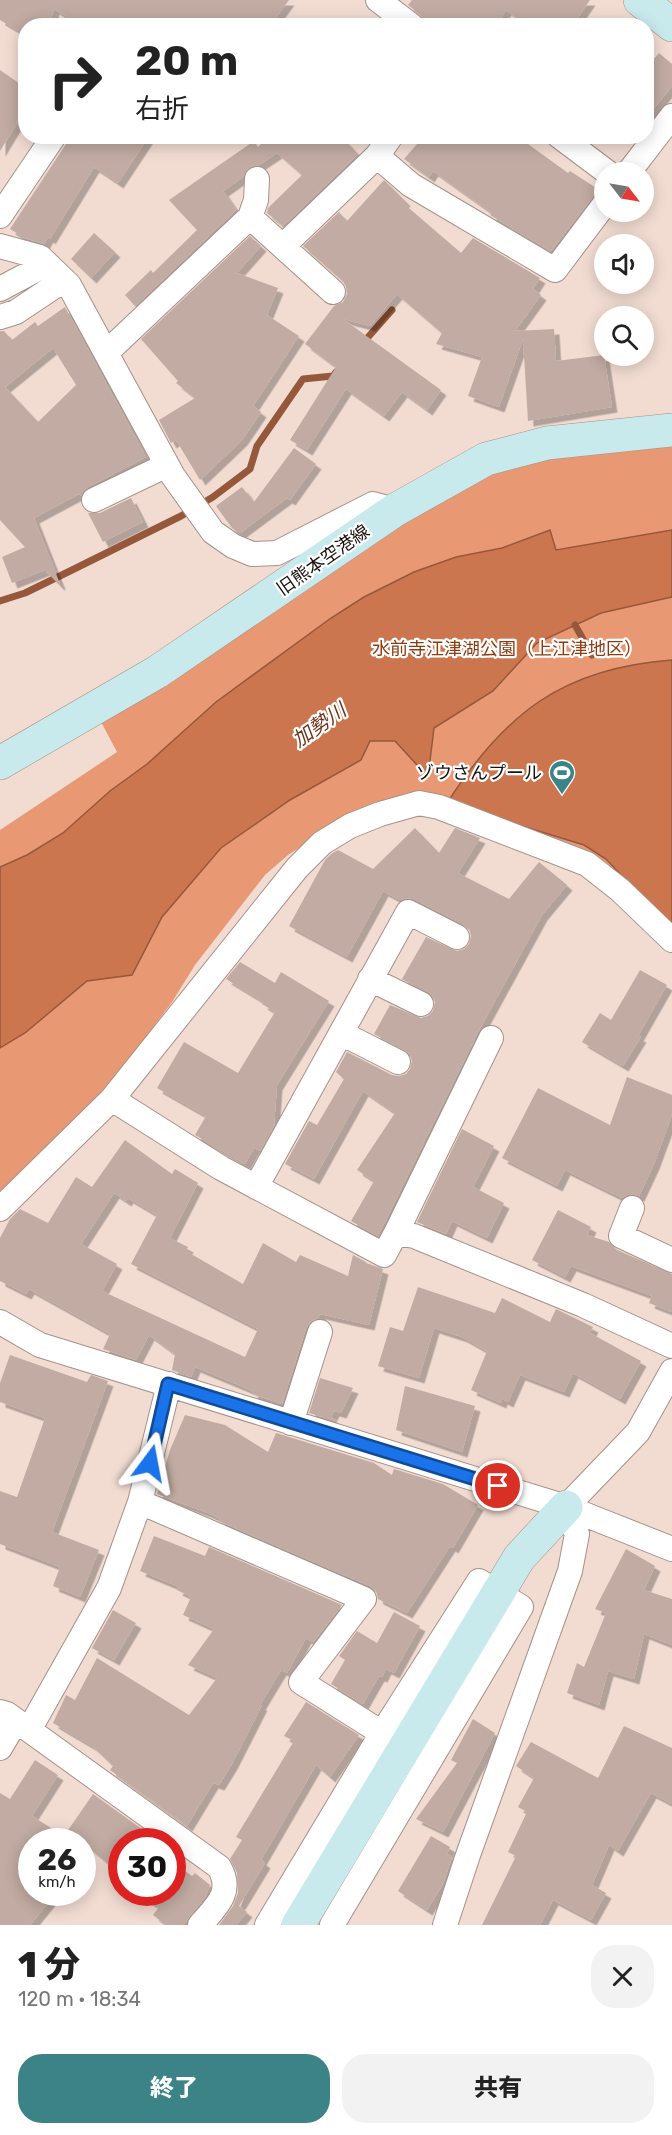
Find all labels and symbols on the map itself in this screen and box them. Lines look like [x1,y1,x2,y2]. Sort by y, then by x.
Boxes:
north arrow [594,162,654,222]
street label: 旧熊本空港線 [272,520,374,600]
park label: 水前寺江津湖公園（上江津地区） [372,638,642,660]
water label: 加勢川 [288,697,352,752]
sports icon: ゾウさんプール [547,758,577,796]
place label: ゾウさんプール [416,762,542,784]
position arrow [118,1431,182,1495]
pin [472,1460,523,1511]
speed limit sign: 30 [108,1828,186,1906]

